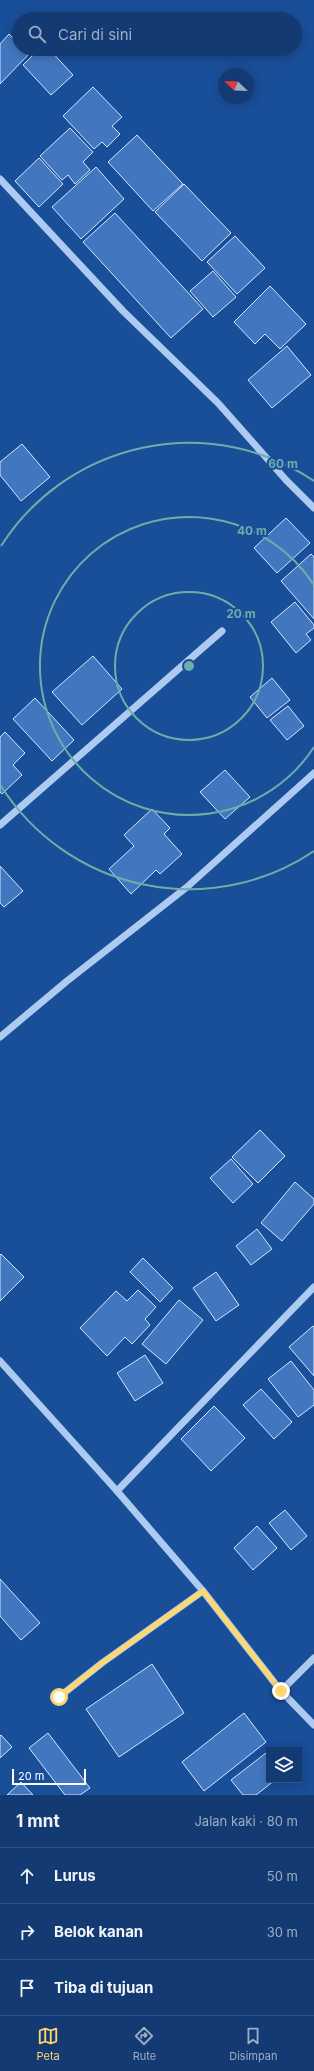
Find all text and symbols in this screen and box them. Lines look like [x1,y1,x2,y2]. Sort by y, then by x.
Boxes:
search box [12,12,302,56]
icon: search [26,23,48,45]
text: Cari di sini [58,25,132,44]
north arrow [218,68,254,104]
text: 60 m [268,456,298,471]
text: 40 m [237,523,267,538]
text: 20 m [226,606,256,621]
centre of rings [182,659,196,673]
route end [272,1682,290,1700]
route start [50,1688,68,1706]
map controls [266,1747,302,1783]
button: layers [266,1747,302,1783]
scale bar [12,1767,86,1786]
text: 20 m [18,1769,44,1783]
text: 1 mnt [16,1811,60,1831]
text: Jalan kaki · 80 m [194,1813,298,1829]
icon: ahead [16,1865,38,1887]
text: Lurus [54,1866,96,1885]
text: 50 m [267,1868,298,1884]
icon: right [16,1921,38,1943]
text: Belok kanan [54,1922,143,1941]
text: 30 m [267,1924,298,1940]
icon: arrive [16,1977,38,1999]
text: Tiba di tujuan [54,1978,153,1997]
tab: Peta [37,2025,60,2063]
tab: Rute [133,2025,156,2063]
tab: Disimpan [229,2025,277,2063]

